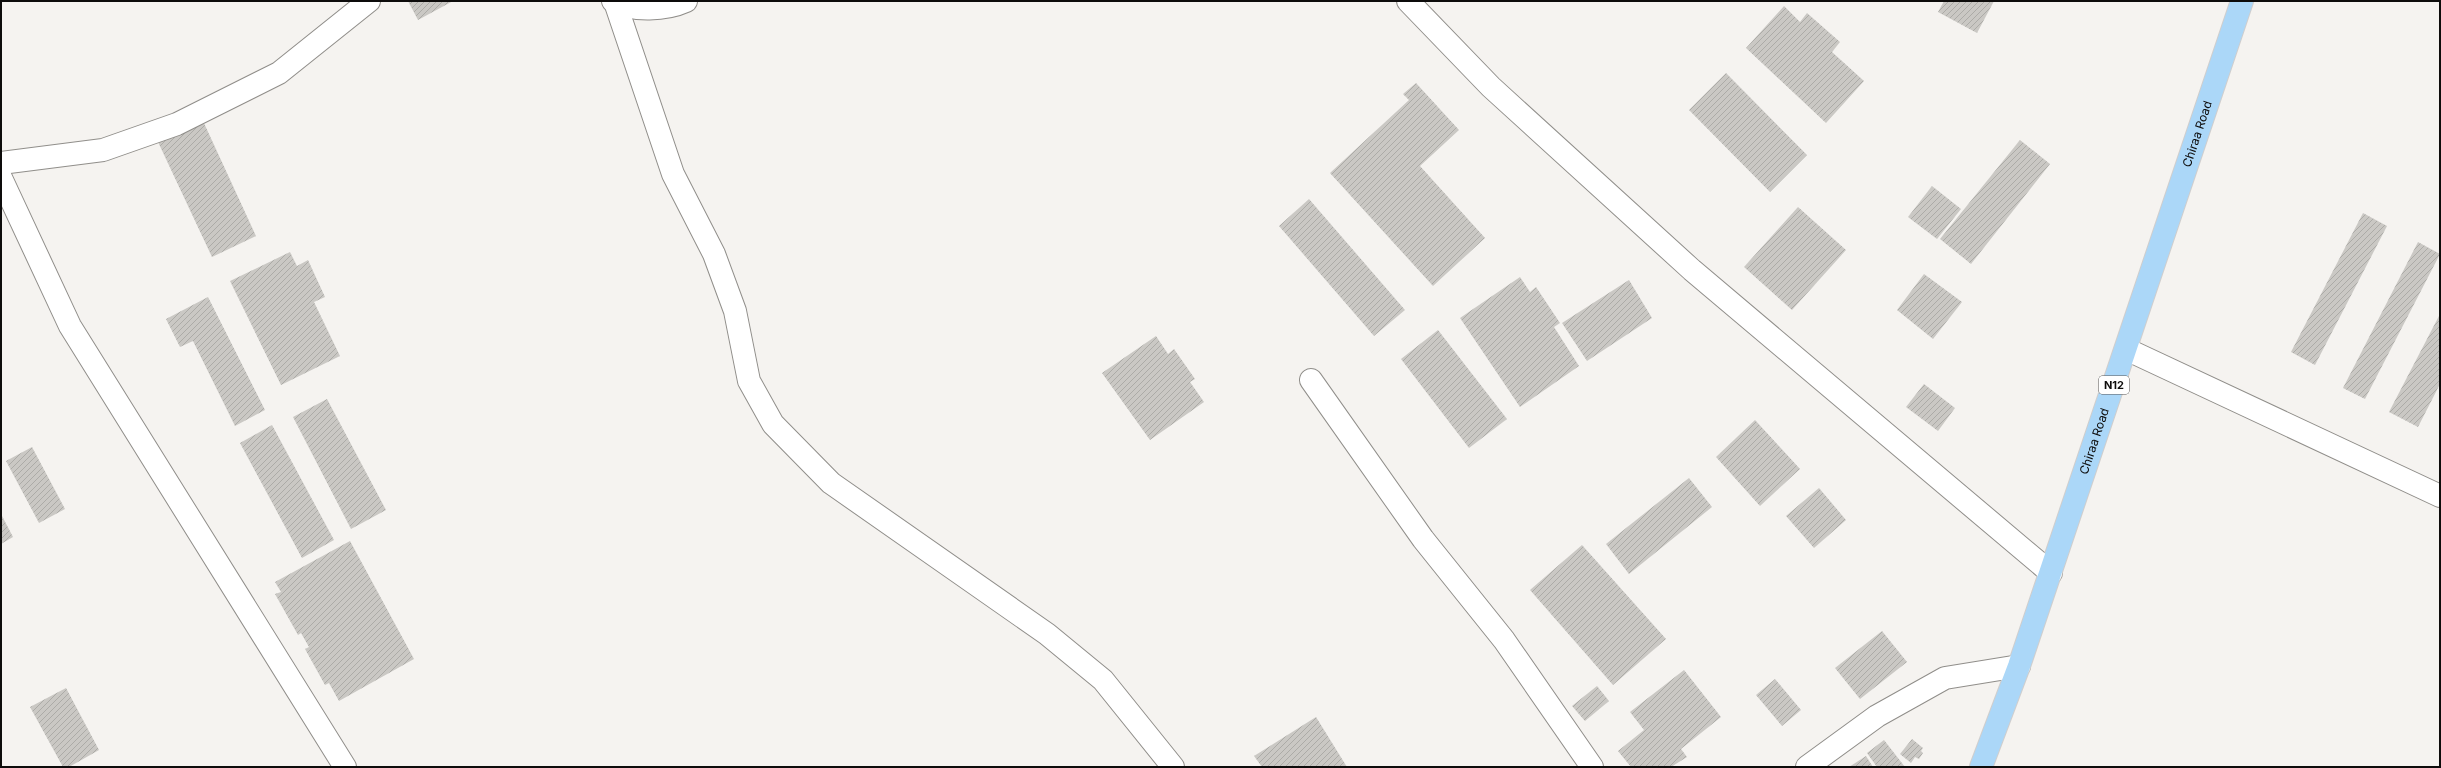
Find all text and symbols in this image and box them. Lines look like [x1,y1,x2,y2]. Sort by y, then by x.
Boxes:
street label: Chiraa Road [2179,99,2215,169]
road number: N12 [2099,376,2129,394]
street label: Chiraa Road [2076,406,2112,476]

